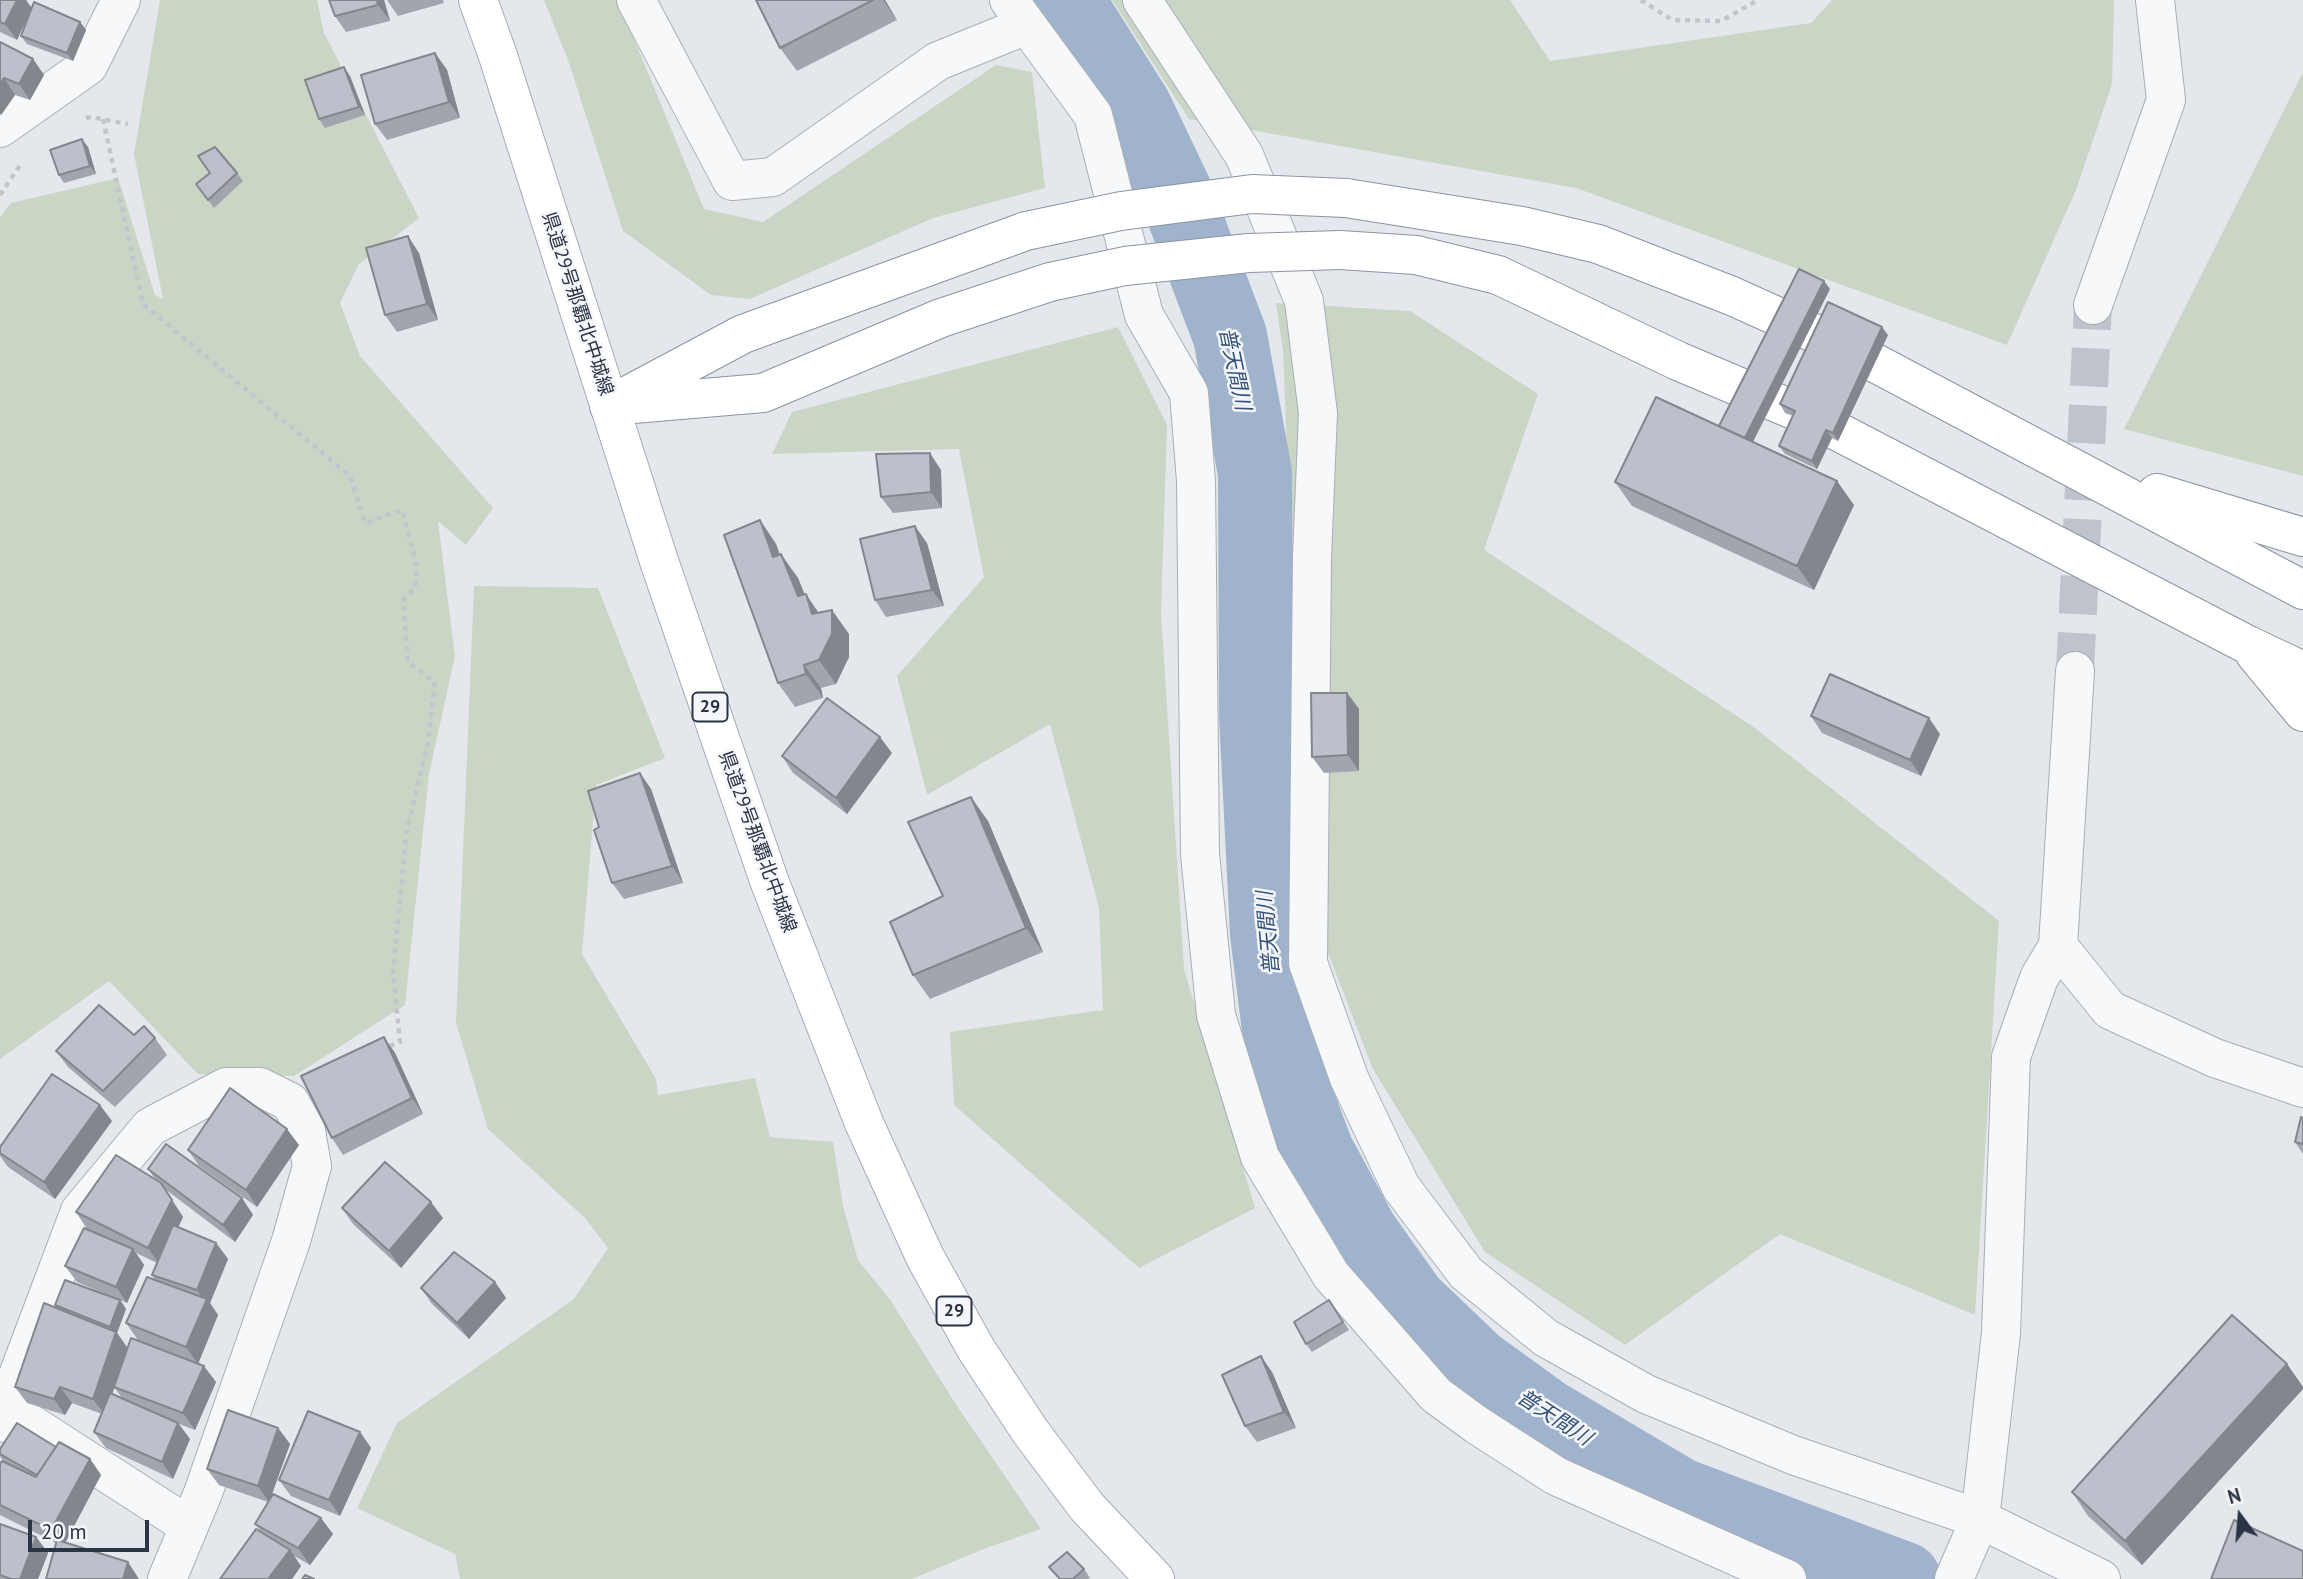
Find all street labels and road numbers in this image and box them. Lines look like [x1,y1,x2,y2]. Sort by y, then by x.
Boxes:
street label: 県道29号那覇北中城線 [537,209,617,399]
road number: 29 [692,692,728,722]
street label: 県道29号那覇北中城線 [714,748,800,936]
road number: 29 [936,1296,972,1326]

